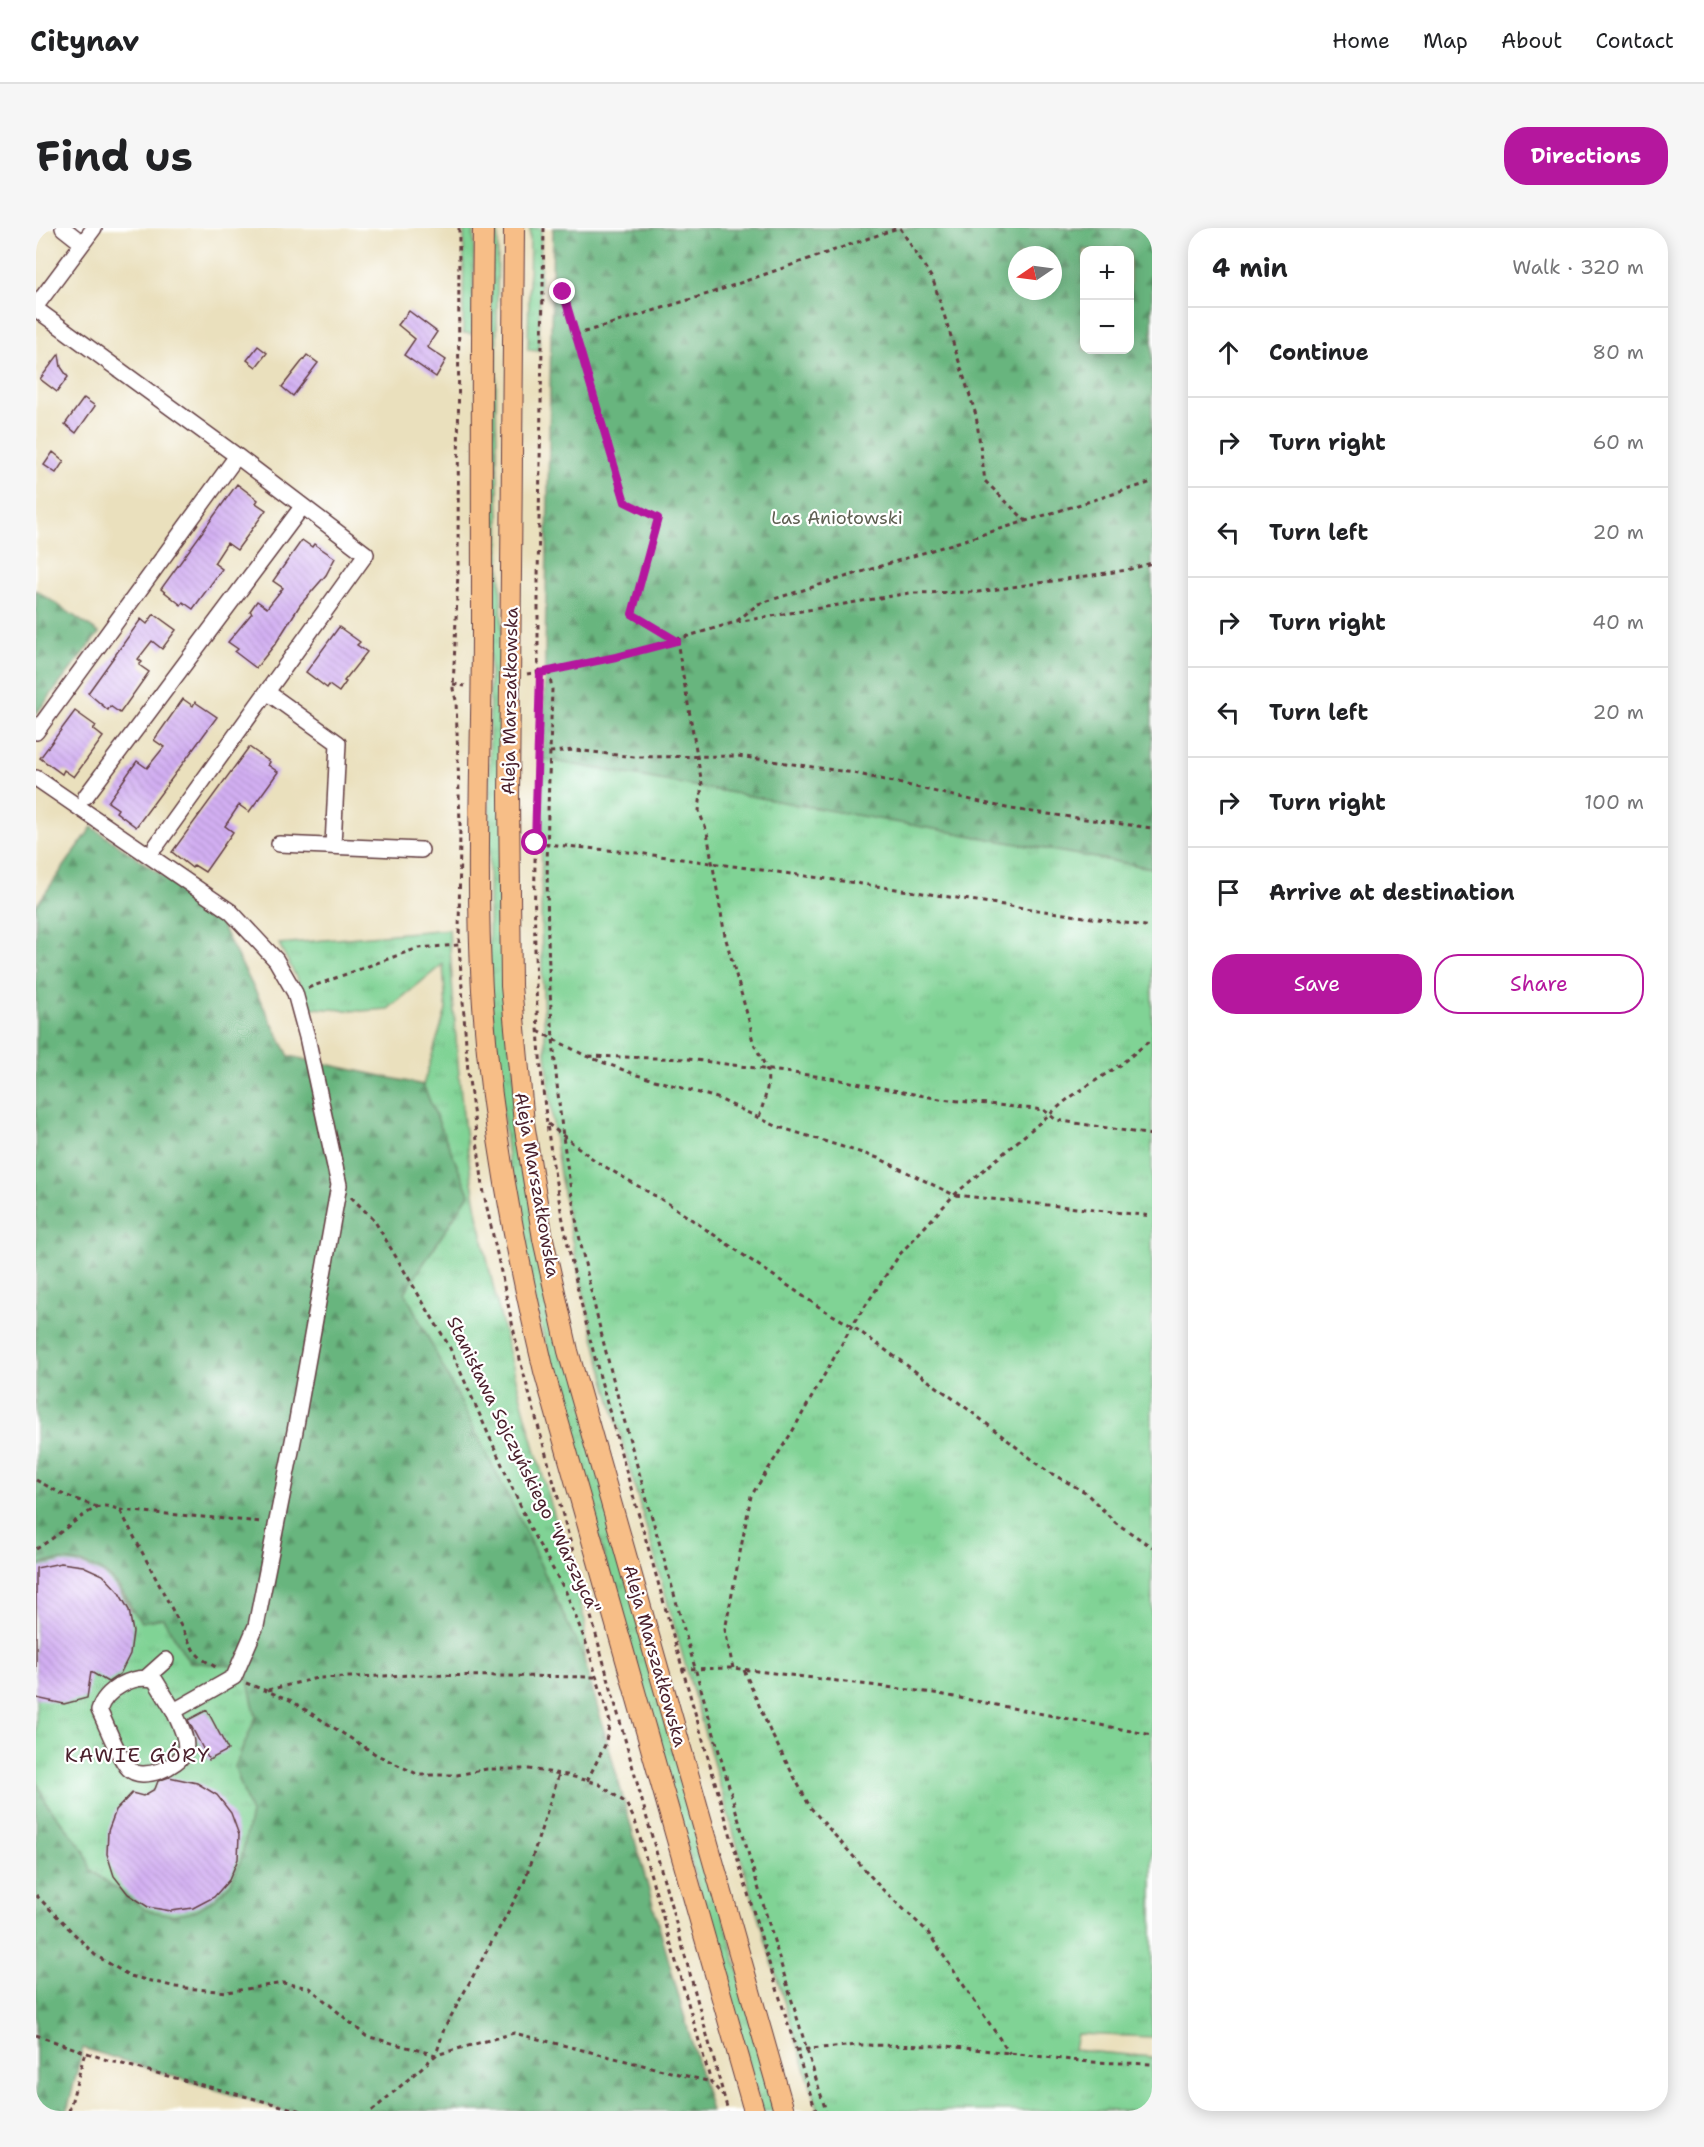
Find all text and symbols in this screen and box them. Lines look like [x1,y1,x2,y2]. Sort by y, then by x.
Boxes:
text: Citynav [30,22,139,60]
text: Home [1332,27,1390,55]
text: Map [1423,27,1468,55]
text: About [1501,27,1562,55]
text: Contact [1595,27,1674,55]
button: Directions [1504,127,1668,185]
text: Find us [36,128,193,184]
north arrow [1008,246,1062,300]
map controls [1080,246,1134,354]
button: + [1080,246,1134,300]
text: 4 min [1212,250,1288,285]
text: Walk · 320 m [1512,254,1644,280]
route end [549,278,575,304]
button: − [1080,300,1134,354]
icon: ahead [1212,336,1245,369]
text: Continue [1269,338,1369,367]
text: 80 m [1592,339,1644,365]
icon: right [1212,426,1245,459]
text: Turn right [1269,428,1386,457]
text: 60 m [1592,429,1644,455]
park label: Las Aniołowski [771,506,903,530]
icon: left [1212,516,1245,549]
text: Turn left [1269,518,1368,547]
text: 20 m [1593,519,1644,545]
icon: right [1212,606,1245,639]
street label: Aleja Marszałkowska [496,607,524,795]
text: Turn right [1269,608,1386,637]
text: 40 m [1592,609,1644,635]
icon: left [1212,696,1245,729]
text: Turn left [1269,698,1368,727]
text: 20 m [1593,699,1644,725]
icon: right [1212,786,1245,819]
text: Turn right [1269,788,1386,817]
text: 100 m [1584,789,1644,815]
route start [521,829,547,855]
icon: arrive [1212,876,1245,909]
text: Arrive at destination [1269,878,1515,907]
button: Save [1212,954,1422,1014]
button: Share [1434,954,1644,1014]
street label: Aleja Marszałkowska [509,1090,565,1280]
street label: Stanisława Sojczyńskiego "Warszyca" [441,1312,607,1618]
street label: Aleja Marszałkowska [618,1562,692,1750]
district label: KAWIE GÓRY [65,1742,211,1768]

